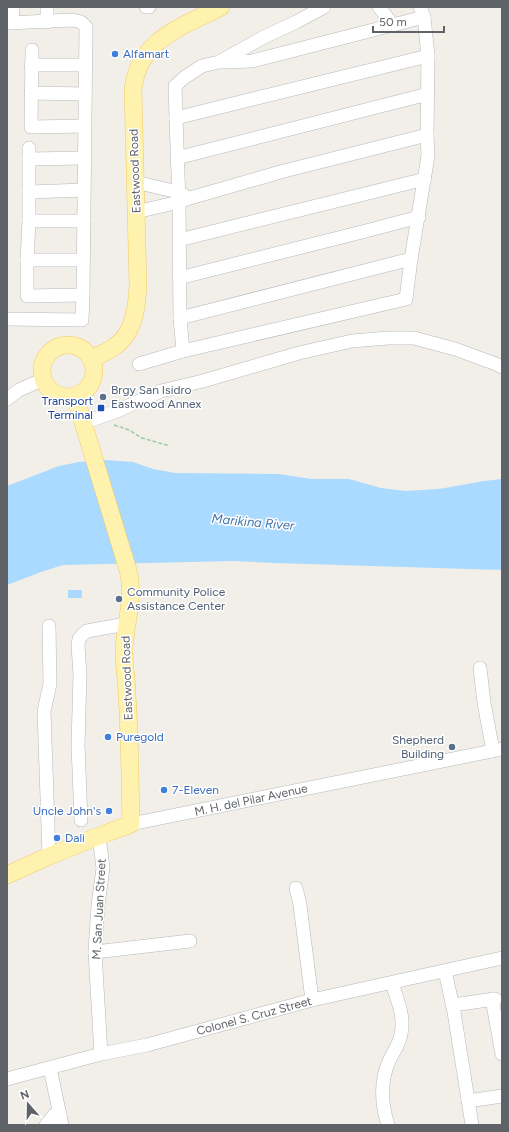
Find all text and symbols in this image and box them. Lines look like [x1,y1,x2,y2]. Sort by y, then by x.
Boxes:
scale bar [373,8,444,34]
text: 50 m [379,15,407,29]
place label: Alfamart [123,47,170,61]
marker: Alfamart [110,49,120,59]
street label: Eastwood Road [127,129,143,213]
place label: Brgy San Isidro Eastwood Annex [111,383,202,411]
marker: Brgy San Isidro Eastwood Annex [98,392,108,402]
place label: Transport Terminal [42,394,93,422]
marker: Transport Terminal [96,403,106,413]
water label: Marikina River [211,511,295,533]
place label: Community Police Assistance Center [127,585,226,613]
marker: Community Police Assistance Center [114,594,124,604]
street label: Eastwood Road [119,636,135,720]
place label: Puregold [116,730,164,744]
marker: Puregold [103,732,113,742]
place label: Shepherd Building [392,733,444,761]
marker: Shepherd Building [447,742,457,752]
street label: M. H. del Pilar Avenue [193,781,309,819]
place label: 7-Eleven [172,783,219,797]
marker: 7-Eleven [159,785,169,795]
place label: Uncle John's [33,804,101,818]
marker: Uncle John's [104,806,114,816]
place label: Dali [65,831,85,845]
marker: Dali [52,833,62,843]
street label: M. San Juan Street [89,858,109,960]
street label: Colonel S. Cruz Street [195,994,314,1038]
north arrow [8,1084,48,1124]
text: N [19,1088,31,1103]

